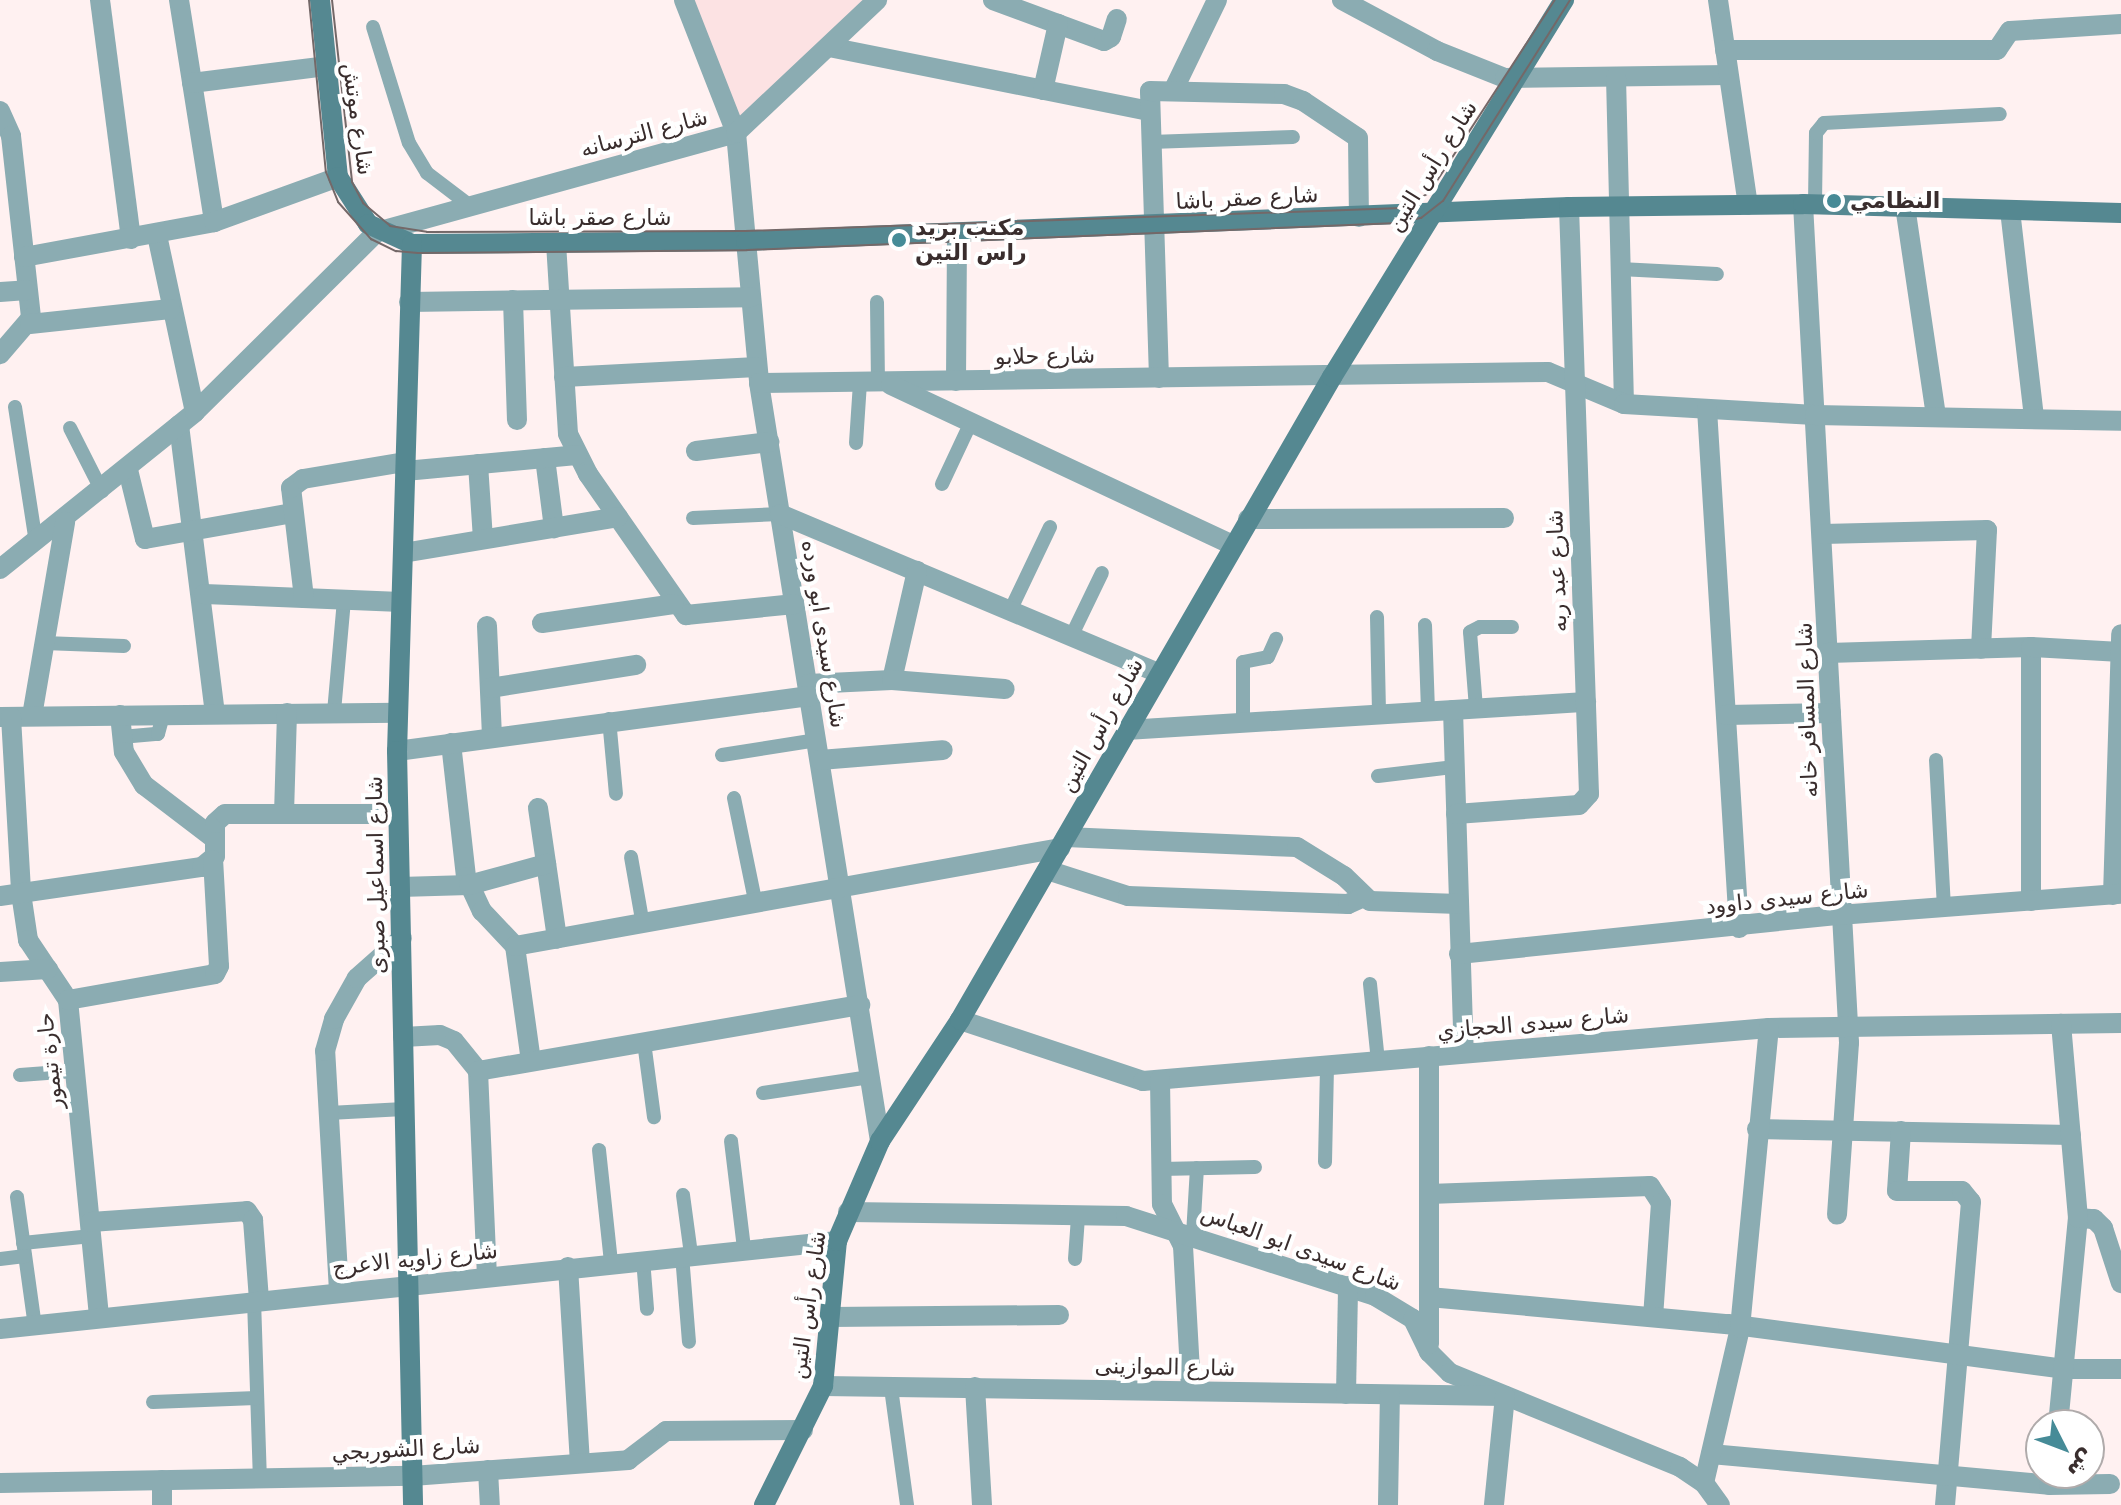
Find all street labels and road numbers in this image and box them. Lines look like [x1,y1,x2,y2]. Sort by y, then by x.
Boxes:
street label: شارع موتش [337,61,379,177]
street label: شارع رأس التين [1381,96,1483,236]
street label: شارع الترسانه [578,103,710,163]
street label: شارع صقر باشا [1175,181,1319,215]
street label: شارع صقر باشا [529,205,671,231]
street label: شارع حلابو [995,342,1095,370]
street label: شارع عبد ربه [1542,509,1572,633]
street label: شارع سيدى ابو ورده [796,538,852,730]
street label: شارع المسافر خانه [1791,622,1823,798]
street label: شارع رأس التين [1053,653,1149,797]
street label: شارع اسماعيل صبرى [361,776,391,974]
street label: شارع سيدى داوود [1704,876,1870,920]
street label: شارع سيدى الحجازي [1436,1001,1630,1045]
street label: حارة تيمور [32,1011,68,1111]
street label: شارع سيدى ابو العباس [1197,1200,1405,1296]
street label: شارع رأس التين [785,1229,831,1381]
street label: شارع زاويه الاعرج [331,1237,499,1281]
street label: شارع الموازينى [1094,1353,1236,1381]
street label: شارع الشوربجي [331,1432,481,1466]

